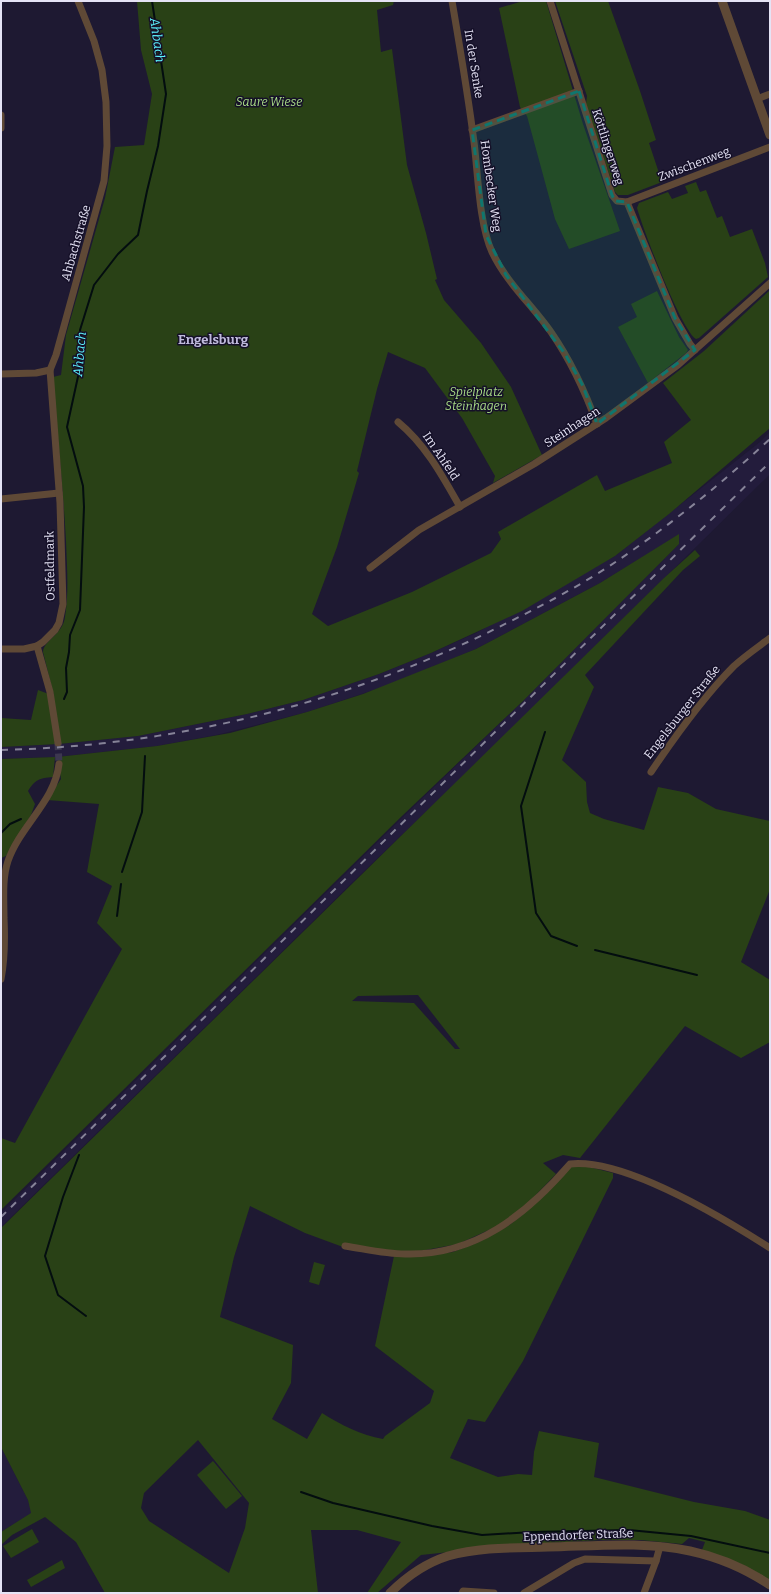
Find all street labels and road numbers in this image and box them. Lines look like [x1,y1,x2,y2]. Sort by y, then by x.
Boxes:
street label: In der Senke [462,28,486,100]
street label: Köttlingerweg [589,107,627,187]
street label: Hombecker Weg [478,139,504,233]
street label: Zwischenweg [656,144,732,184]
street label: Ahbachstraße [58,203,94,283]
street label: Steinhagen [541,404,603,450]
street label: Im Ahfeld [420,429,462,483]
street label: Ostfeldmark [42,531,58,601]
street label: Engelsburger Straße [641,663,723,761]
street label: Eppendorfer Straße [523,1526,633,1544]

